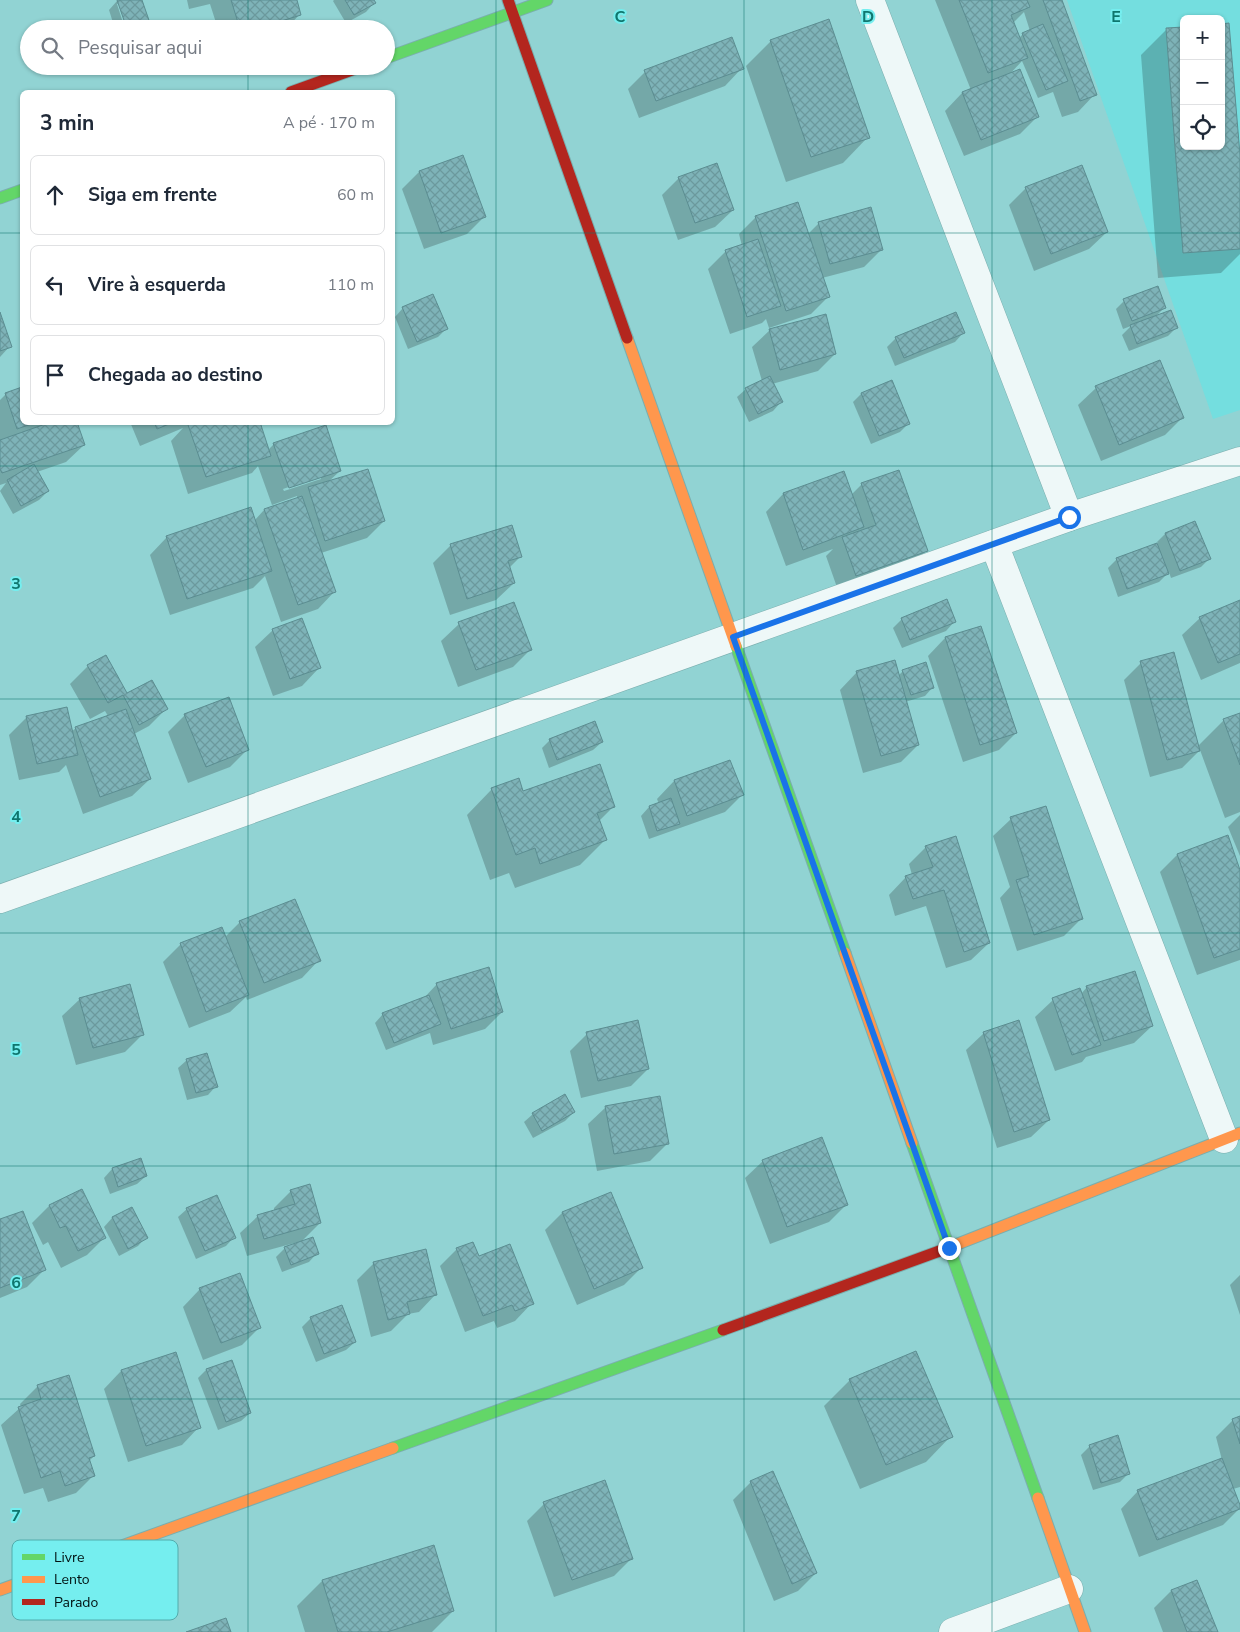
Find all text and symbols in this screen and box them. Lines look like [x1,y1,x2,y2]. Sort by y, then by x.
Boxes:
text: C [615,6,626,28]
text: D [862,6,874,28]
text: E [1111,6,1121,28]
map controls [1180,15,1225,150]
button: + [1180,15,1225,60]
search box [20,20,395,75]
icon: search [38,34,66,62]
text: Pesquisar aqui [78,35,202,61]
button: − [1180,60,1225,105]
button: locate [1180,105,1225,150]
text: 3 min [40,109,94,137]
text: A pé · 170 m [283,112,375,134]
icon: ahead [41,181,69,209]
text: Siga em frente [88,182,217,208]
text: 60 m [337,184,374,206]
icon: left [41,271,69,299]
text: Vire à esquerda [88,272,226,298]
text: 110 m [327,274,374,296]
icon: arrive [41,361,69,389]
text: Chegada ao destino [88,362,263,388]
route start [1058,506,1081,529]
text: 3 [11,573,21,595]
text: 4 [11,806,21,828]
text: 5 [11,1039,21,1061]
route end [938,1237,961,1260]
text: 6 [11,1272,21,1294]
text: 7 [11,1505,21,1527]
legend [12,1540,178,1620]
text: Livre [54,1548,84,1567]
text: Lento [54,1570,90,1589]
text: Parado [54,1593,98,1612]

